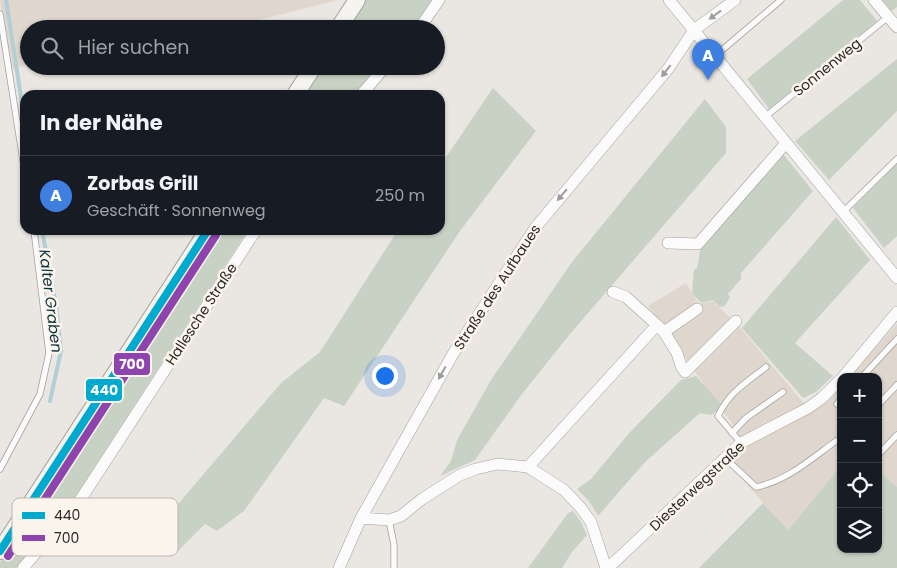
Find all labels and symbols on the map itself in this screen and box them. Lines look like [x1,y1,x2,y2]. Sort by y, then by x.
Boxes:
one-way arrow [708,10,722,20]
street label: Sonnenweg [789,33,865,101]
pin: A [692,39,724,80]
one-way arrow [661,64,672,77]
one-way arrow [557,189,568,202]
street label: Straße des Aufbaues [449,220,545,354]
water label: Kalter Graben [34,248,68,354]
street label: Hallesche Straße [160,259,242,369]
line badge: 700 [113,352,151,376]
text: 700 [119,354,145,374]
your location [372,363,398,389]
one-way arrow [438,367,447,380]
line badge: 440 [85,378,123,402]
text: 440 [90,380,118,400]
street label: Diesterwegstraße [645,436,749,535]
legend [12,498,178,556]
text: 440 [54,505,80,525]
text: 700 [54,528,79,548]

